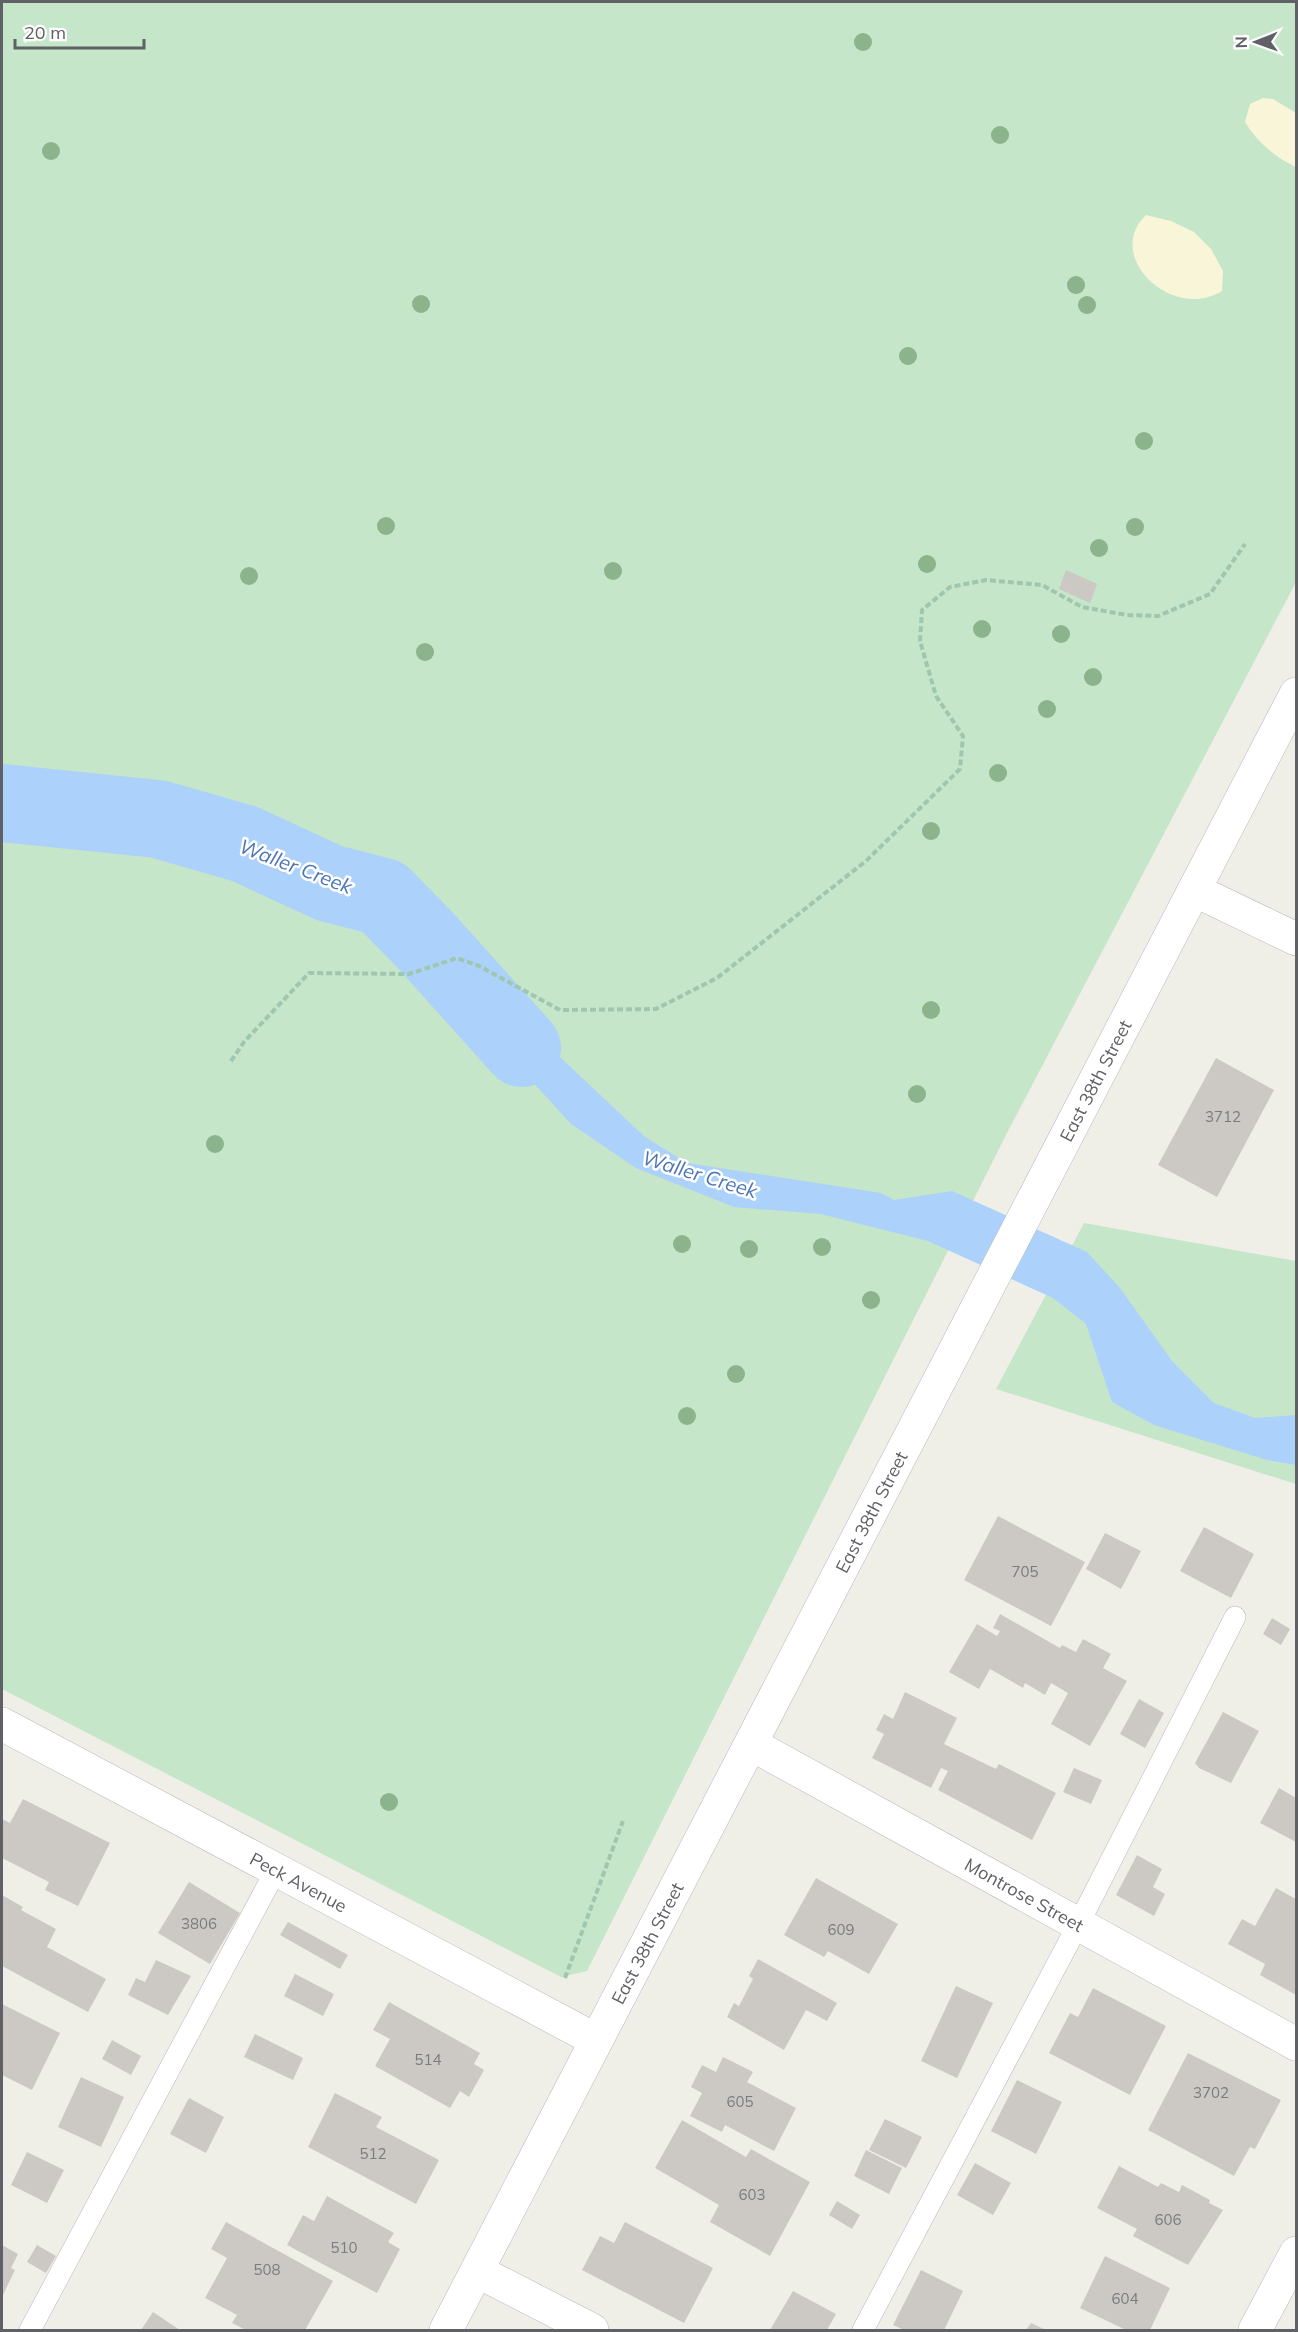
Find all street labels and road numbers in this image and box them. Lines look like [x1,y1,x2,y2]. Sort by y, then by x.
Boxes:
street label: East 38th Street [1054,1016,1136,1145]
street label: East 38th Street [830,1447,912,1577]
street label: Peck Avenue [246,1847,351,1917]
street label: Montrose Street [961,1852,1088,1936]
street label: East 38th Street [606,1878,688,2008]

